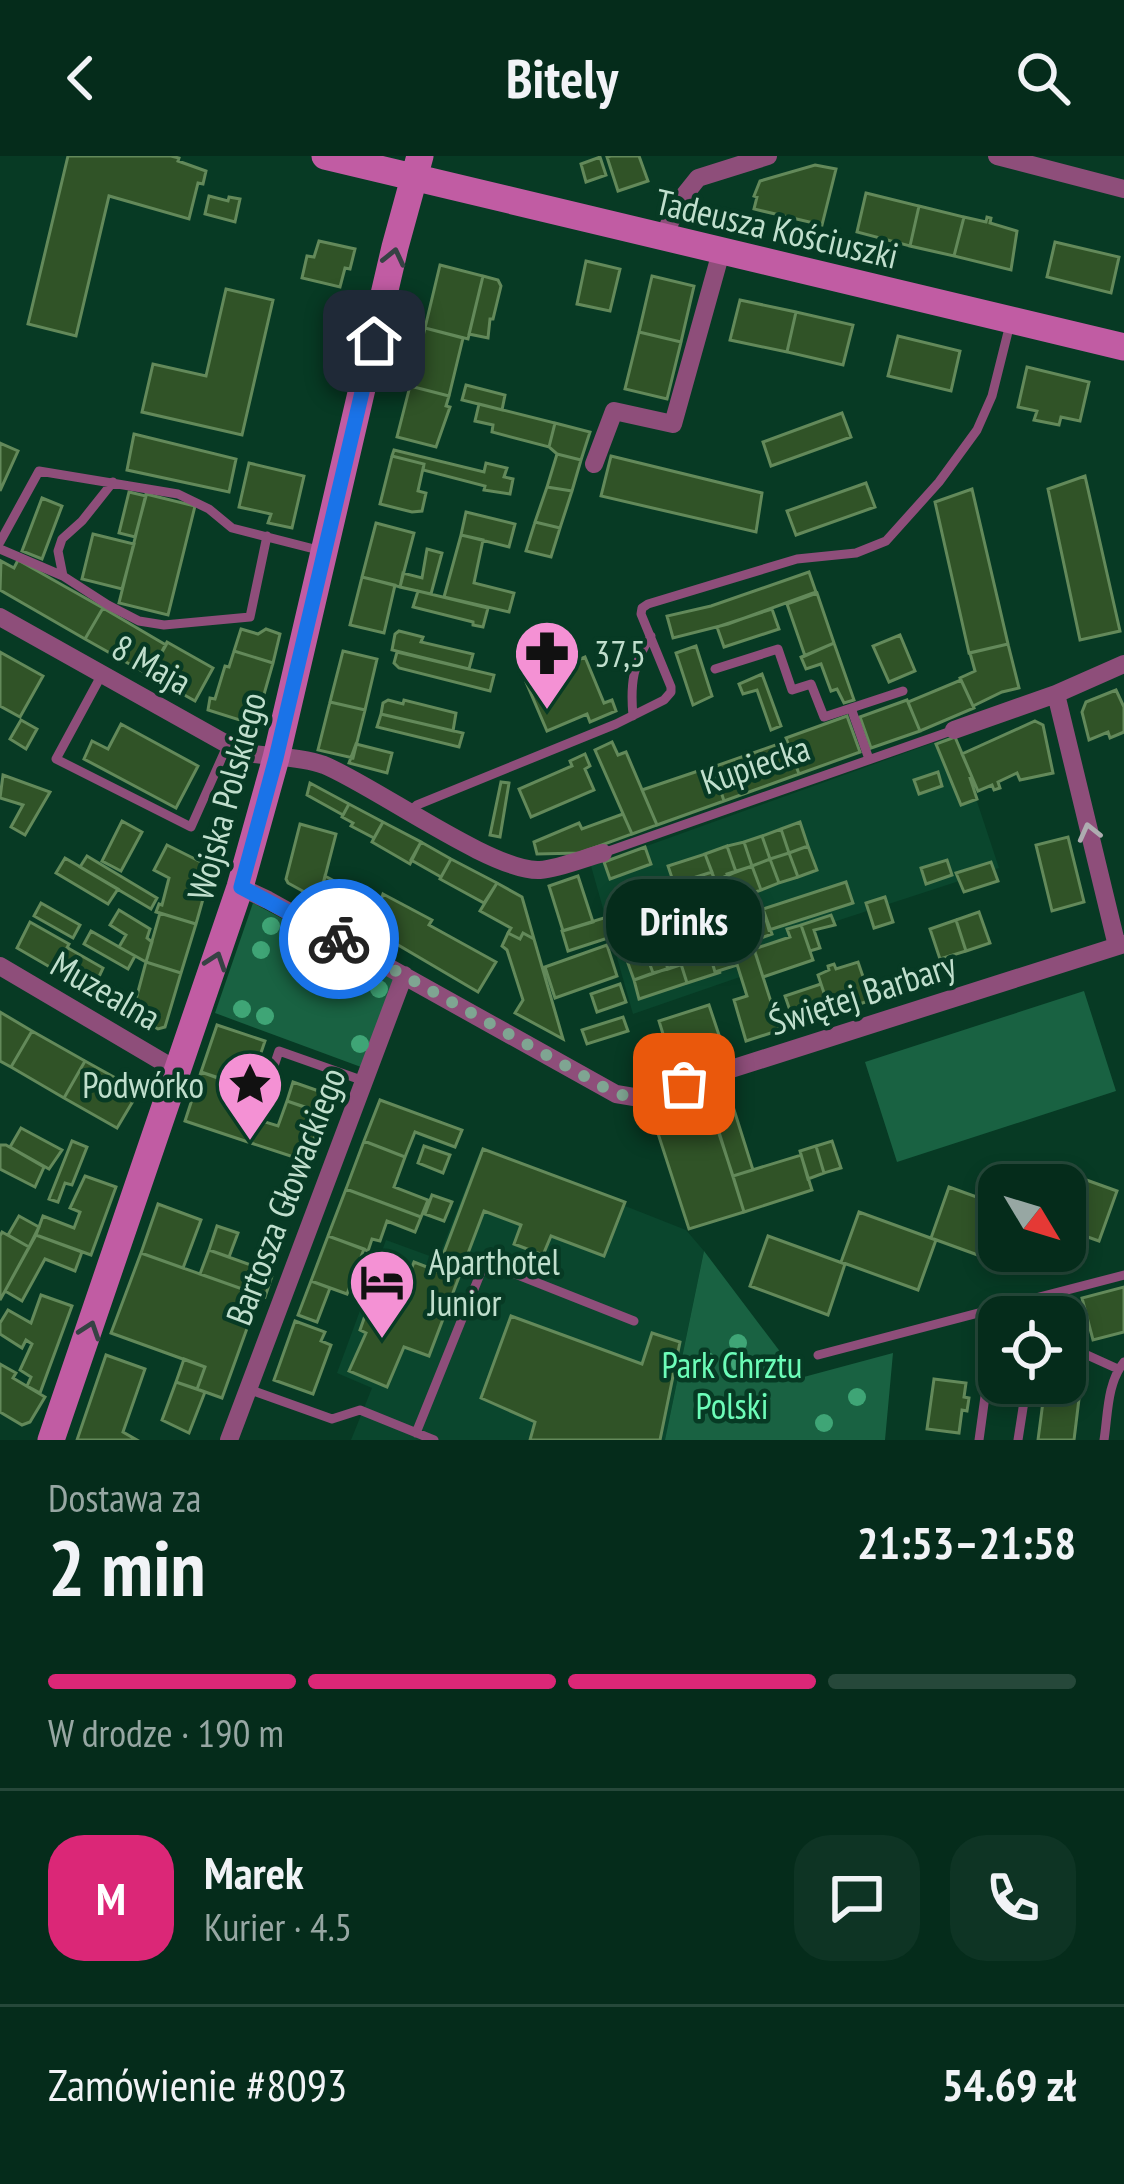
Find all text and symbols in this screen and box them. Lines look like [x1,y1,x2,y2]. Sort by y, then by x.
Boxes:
text: Bitely [506,43,618,113]
icon: back [48,45,114,111]
icon: search [1010,45,1076,111]
street label: Tadeusza Kościuszki [651,177,903,279]
one-way arrow [380,247,405,268]
pin [323,290,425,392]
icon: home [341,308,407,374]
pharmacy icon: 37,5 [512,618,582,712]
street label: 8 Maja [104,623,200,705]
place label: 37,5 [594,630,646,677]
street label: Wojska Polskiego [176,687,276,905]
street label: Kupiecka [694,724,816,804]
one-way arrow [1078,823,1103,843]
courier [279,879,399,999]
callout: Drinks [606,880,762,964]
text: Drinks [640,895,728,946]
icon: bike [306,906,372,972]
street label: Muzealna [43,940,169,1040]
street label: Świętej Barbary [763,941,962,1045]
one-way arrow [202,951,226,972]
pin [633,1033,735,1135]
place icon: Podwórko [215,1049,285,1143]
icon: bag [651,1051,717,1117]
place label: Podwórko [82,1061,204,1108]
street label: Bartosza Głowackiego [214,1061,356,1331]
north arrow [978,1164,1086,1272]
map controls [978,1164,1086,1404]
place label: Aparthotel Junior [427,1238,561,1326]
hotel icon: Aparthotel Junior [347,1247,417,1341]
button: locate [978,1296,1086,1404]
one-way arrow [76,1321,100,1342]
park label: Park Chrztu Polski [662,1341,802,1429]
text: Dostawa za [48,1472,201,1523]
text: 21:53–21:58 [857,1513,1076,1571]
text: 2 min [48,1517,206,1618]
text: W drodze · 190 m [48,1707,284,1758]
button: chat [794,1835,920,1961]
button: phone [950,1835,1076,1961]
text: Marek [204,1843,303,1901]
text: M [96,1869,126,1927]
text: Kurier · 4.5 [204,1901,352,1952]
text: Zamówienie #8093 [48,2055,347,2113]
text: 54.69 zł [942,2055,1076,2113]

